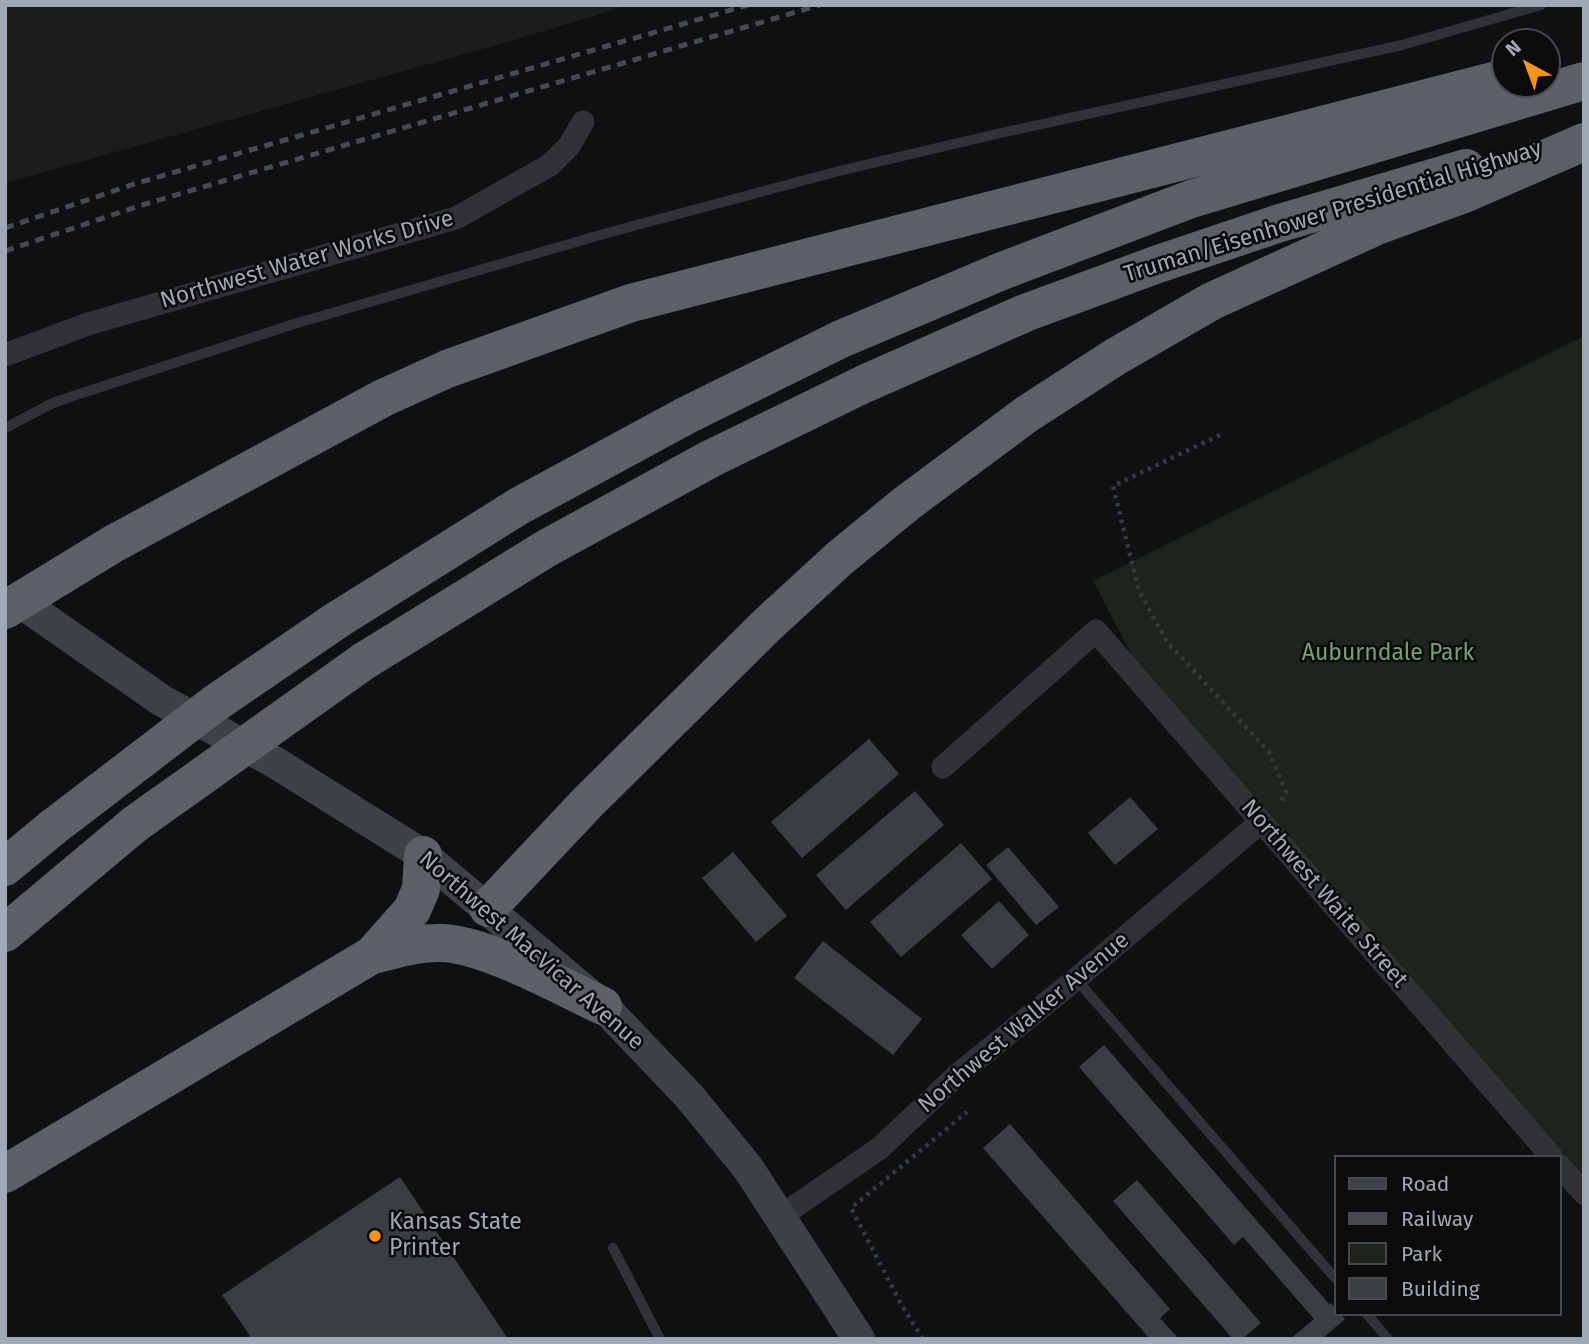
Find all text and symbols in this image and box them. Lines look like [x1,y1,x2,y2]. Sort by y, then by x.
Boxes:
north arrow [1491,28,1561,98]
text: N [1501,35,1526,61]
street label: Truman/Eisenhower Presidential Highway [1121,135,1545,289]
street label: Northwest Water Works Drive [157,205,457,315]
park label: Auburndale Park [1302,640,1474,668]
street label: Northwest Waite Street [1235,794,1413,994]
street label: Northwest MacVicar Avenue [413,846,649,1056]
street label: Northwest Walker Avenue [913,927,1135,1119]
legend [1334,1155,1561,1316]
text: Road [1401,1171,1449,1197]
text: Railway [1401,1206,1473,1232]
place label: Kansas State Printer [389,1209,522,1263]
marker: Kansas State Printer [367,1228,383,1244]
text: Park [1401,1241,1442,1267]
text: Building [1401,1276,1480,1302]

